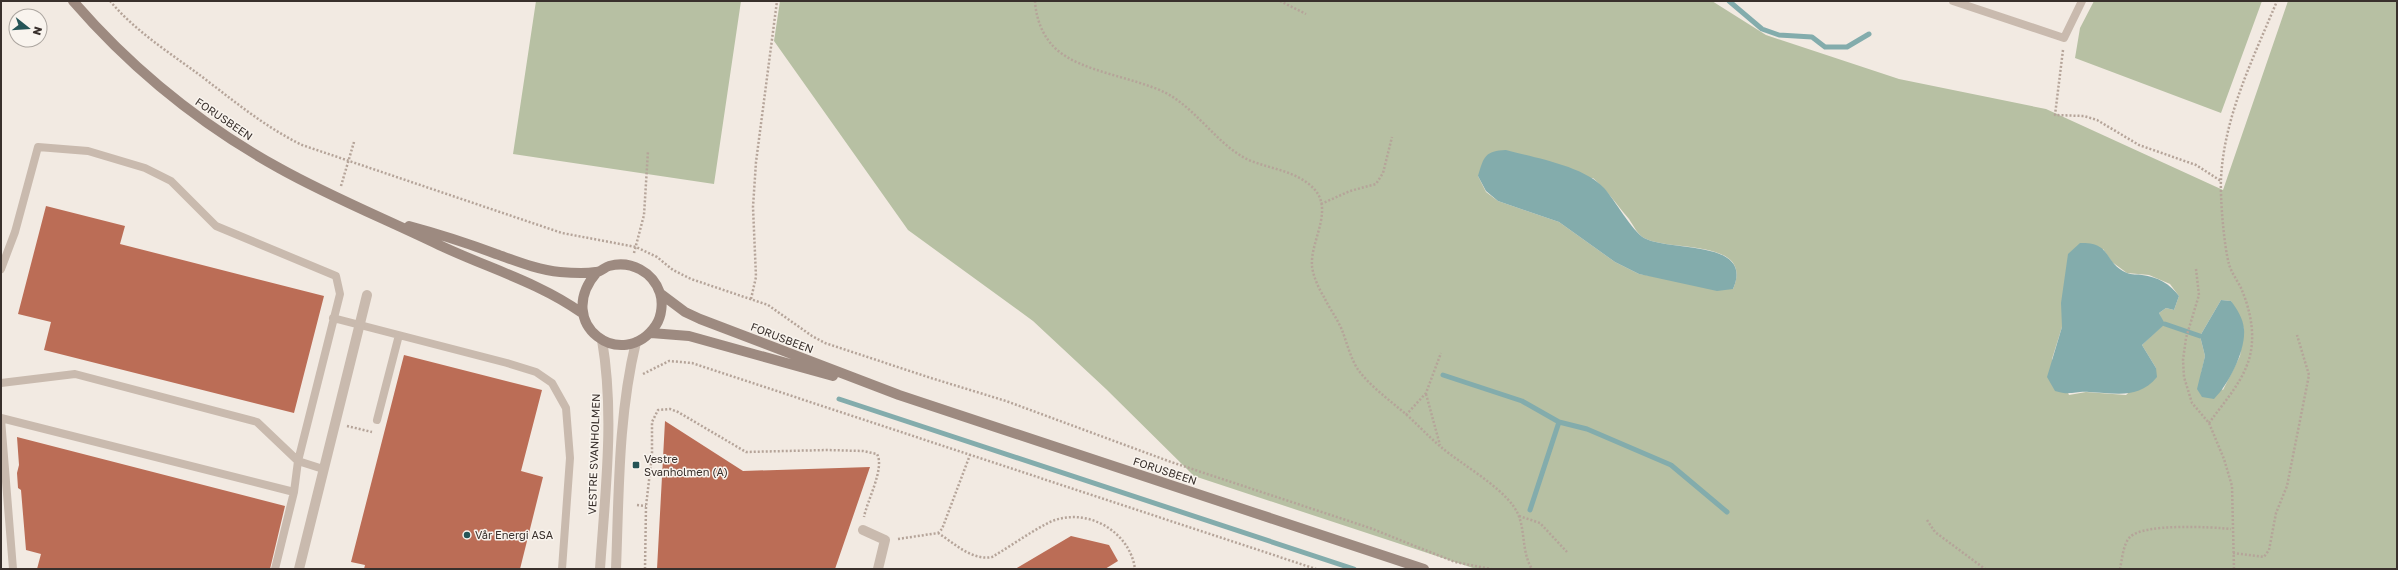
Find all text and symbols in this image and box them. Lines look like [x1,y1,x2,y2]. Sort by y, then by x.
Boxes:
north arrow [8,8,48,48]
text: N [31,25,45,37]
street label: FORUSBEEN [193,95,255,142]
street label: FORUSBEEN [749,320,815,355]
street label: VESTRE SVANHOLMEN [585,393,602,515]
place label: Vestre Svanholmen (A) [644,452,728,478]
street label: FORUSBEEN [1132,454,1199,487]
marker: Vestre Svanholmen (A) [631,460,641,470]
place label: Vår Energi ASA [475,528,554,541]
marker: Vår Energi ASA [462,530,472,540]

